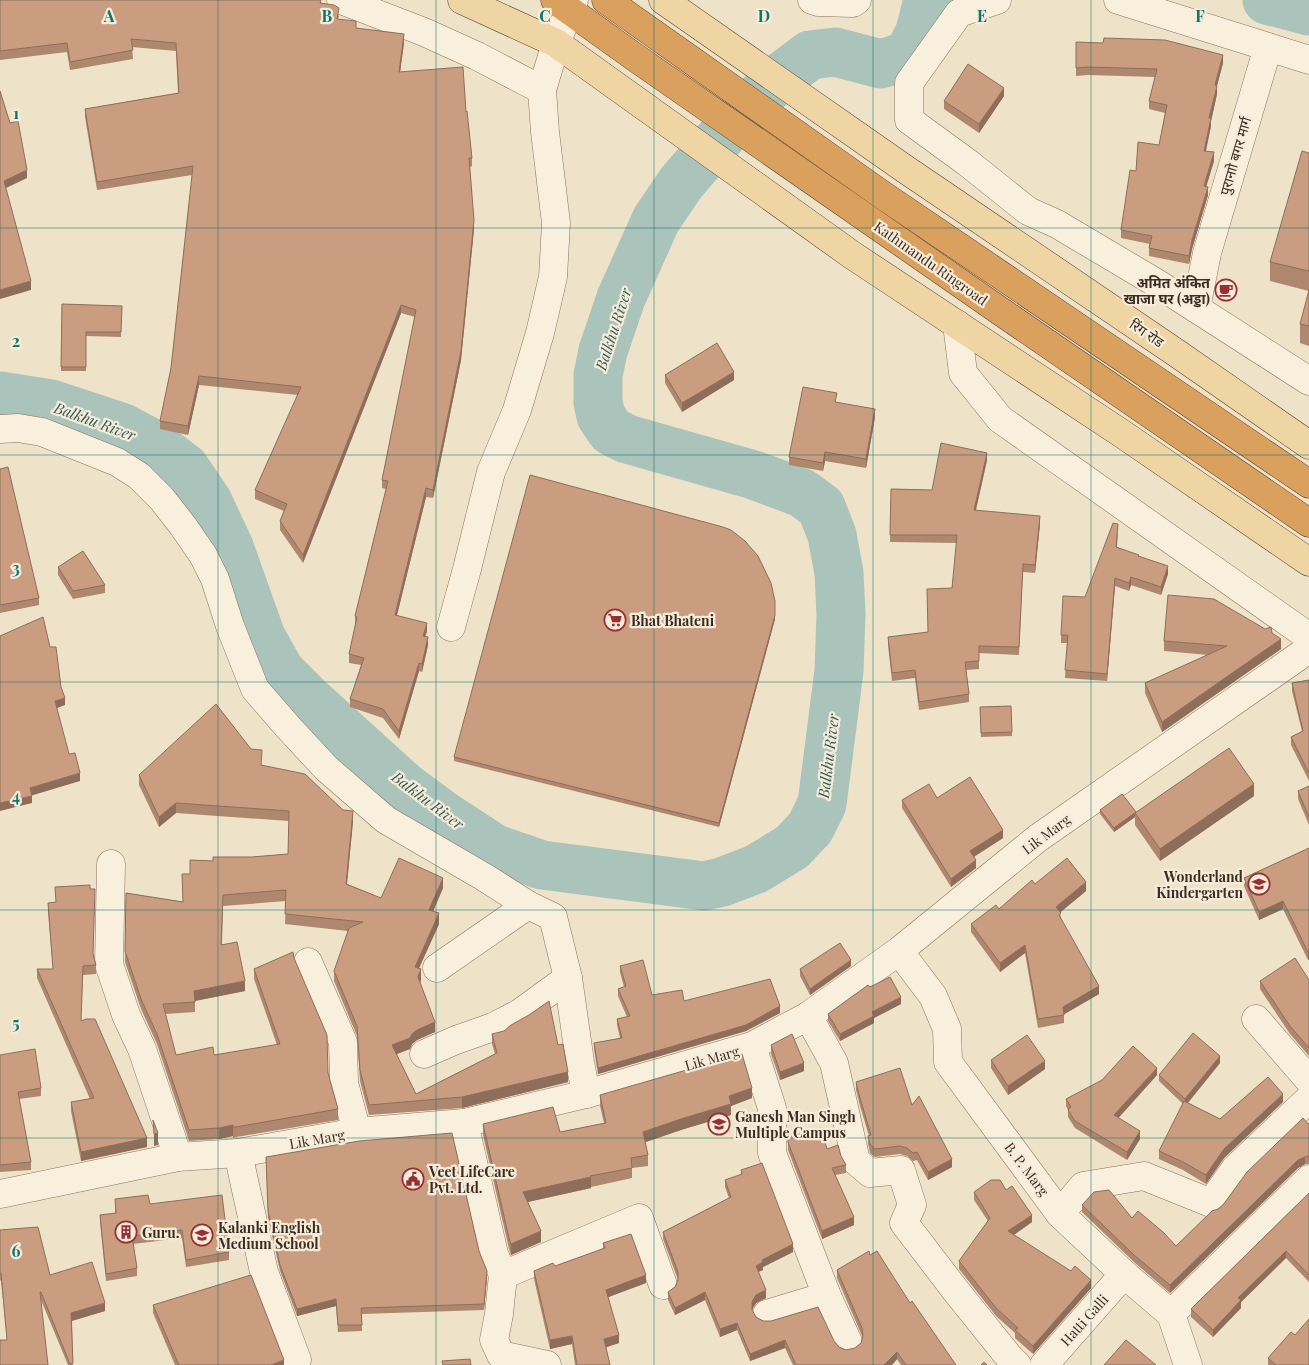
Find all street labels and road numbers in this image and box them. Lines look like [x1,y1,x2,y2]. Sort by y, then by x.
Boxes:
street label: पुरानाो बगर मार्ग [1215,113,1257,198]
street label: Kathmandu Ringroad [871,217,991,309]
street label: रिंग रोड [1126,315,1168,352]
street label: Lik Marg [1018,809,1075,858]
street label: Lik Marg [682,1041,742,1075]
street label: Lik Marg [288,1125,347,1153]
street label: B. P. Marg [1001,1138,1054,1200]
street label: Hatti Galli [1056,1290,1112,1350]

